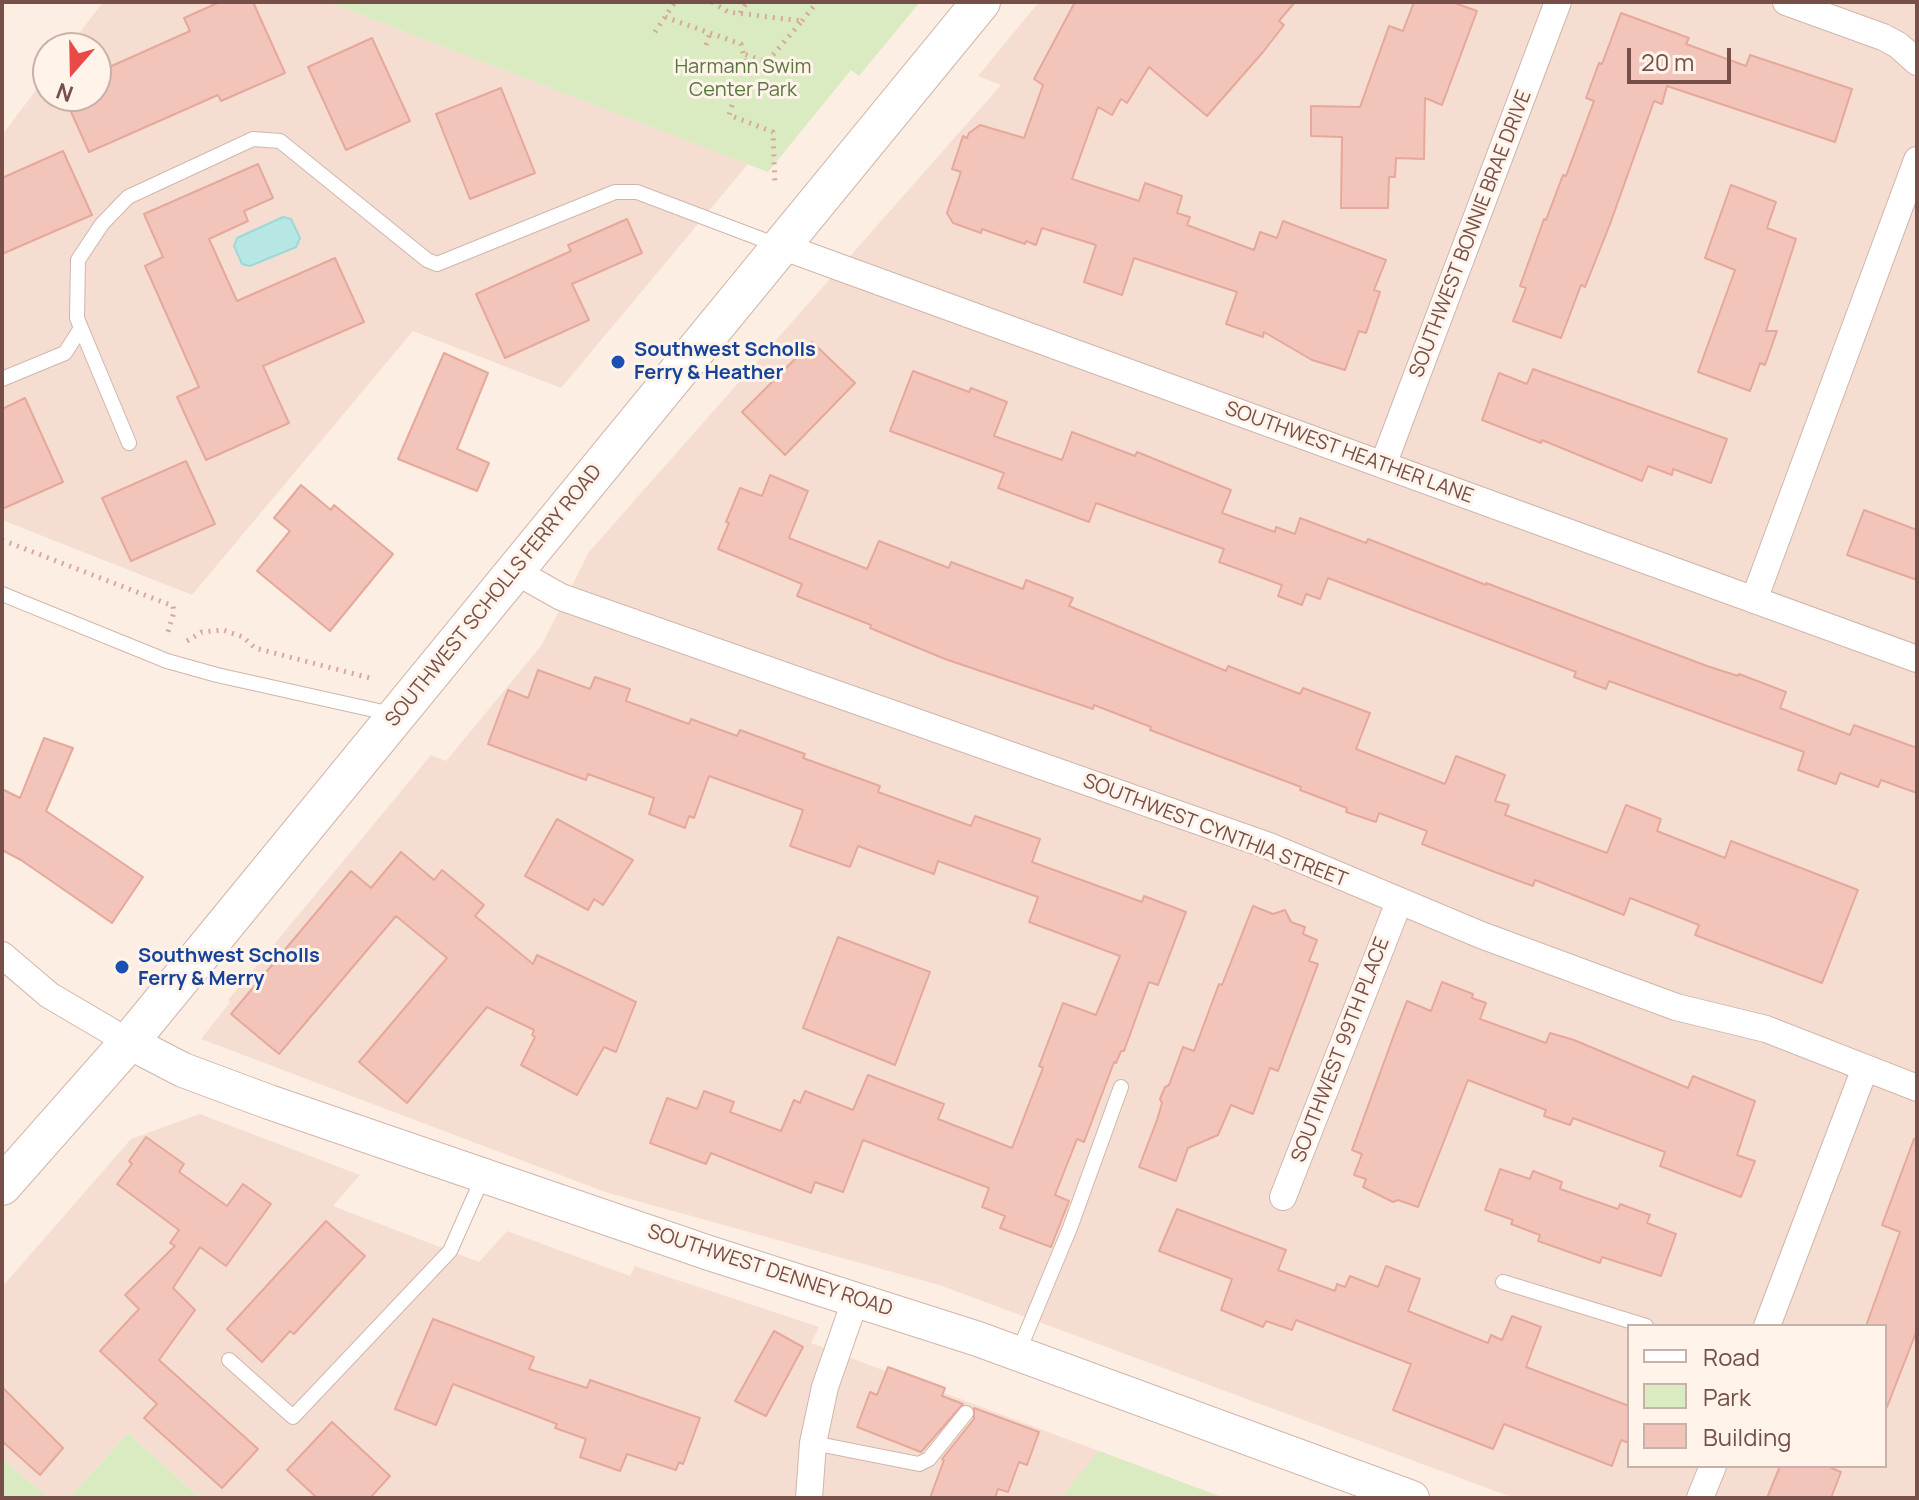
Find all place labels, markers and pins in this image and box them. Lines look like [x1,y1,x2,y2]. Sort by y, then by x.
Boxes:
place label: Southwest Scholls Ferry & Heather [634,338,816,385]
marker: Southwest Scholls Ferry & Heather [609,353,627,371]
place label: Southwest Scholls Ferry & Merry [138,944,320,991]
marker: Southwest Scholls Ferry & Merry [113,958,131,976]

